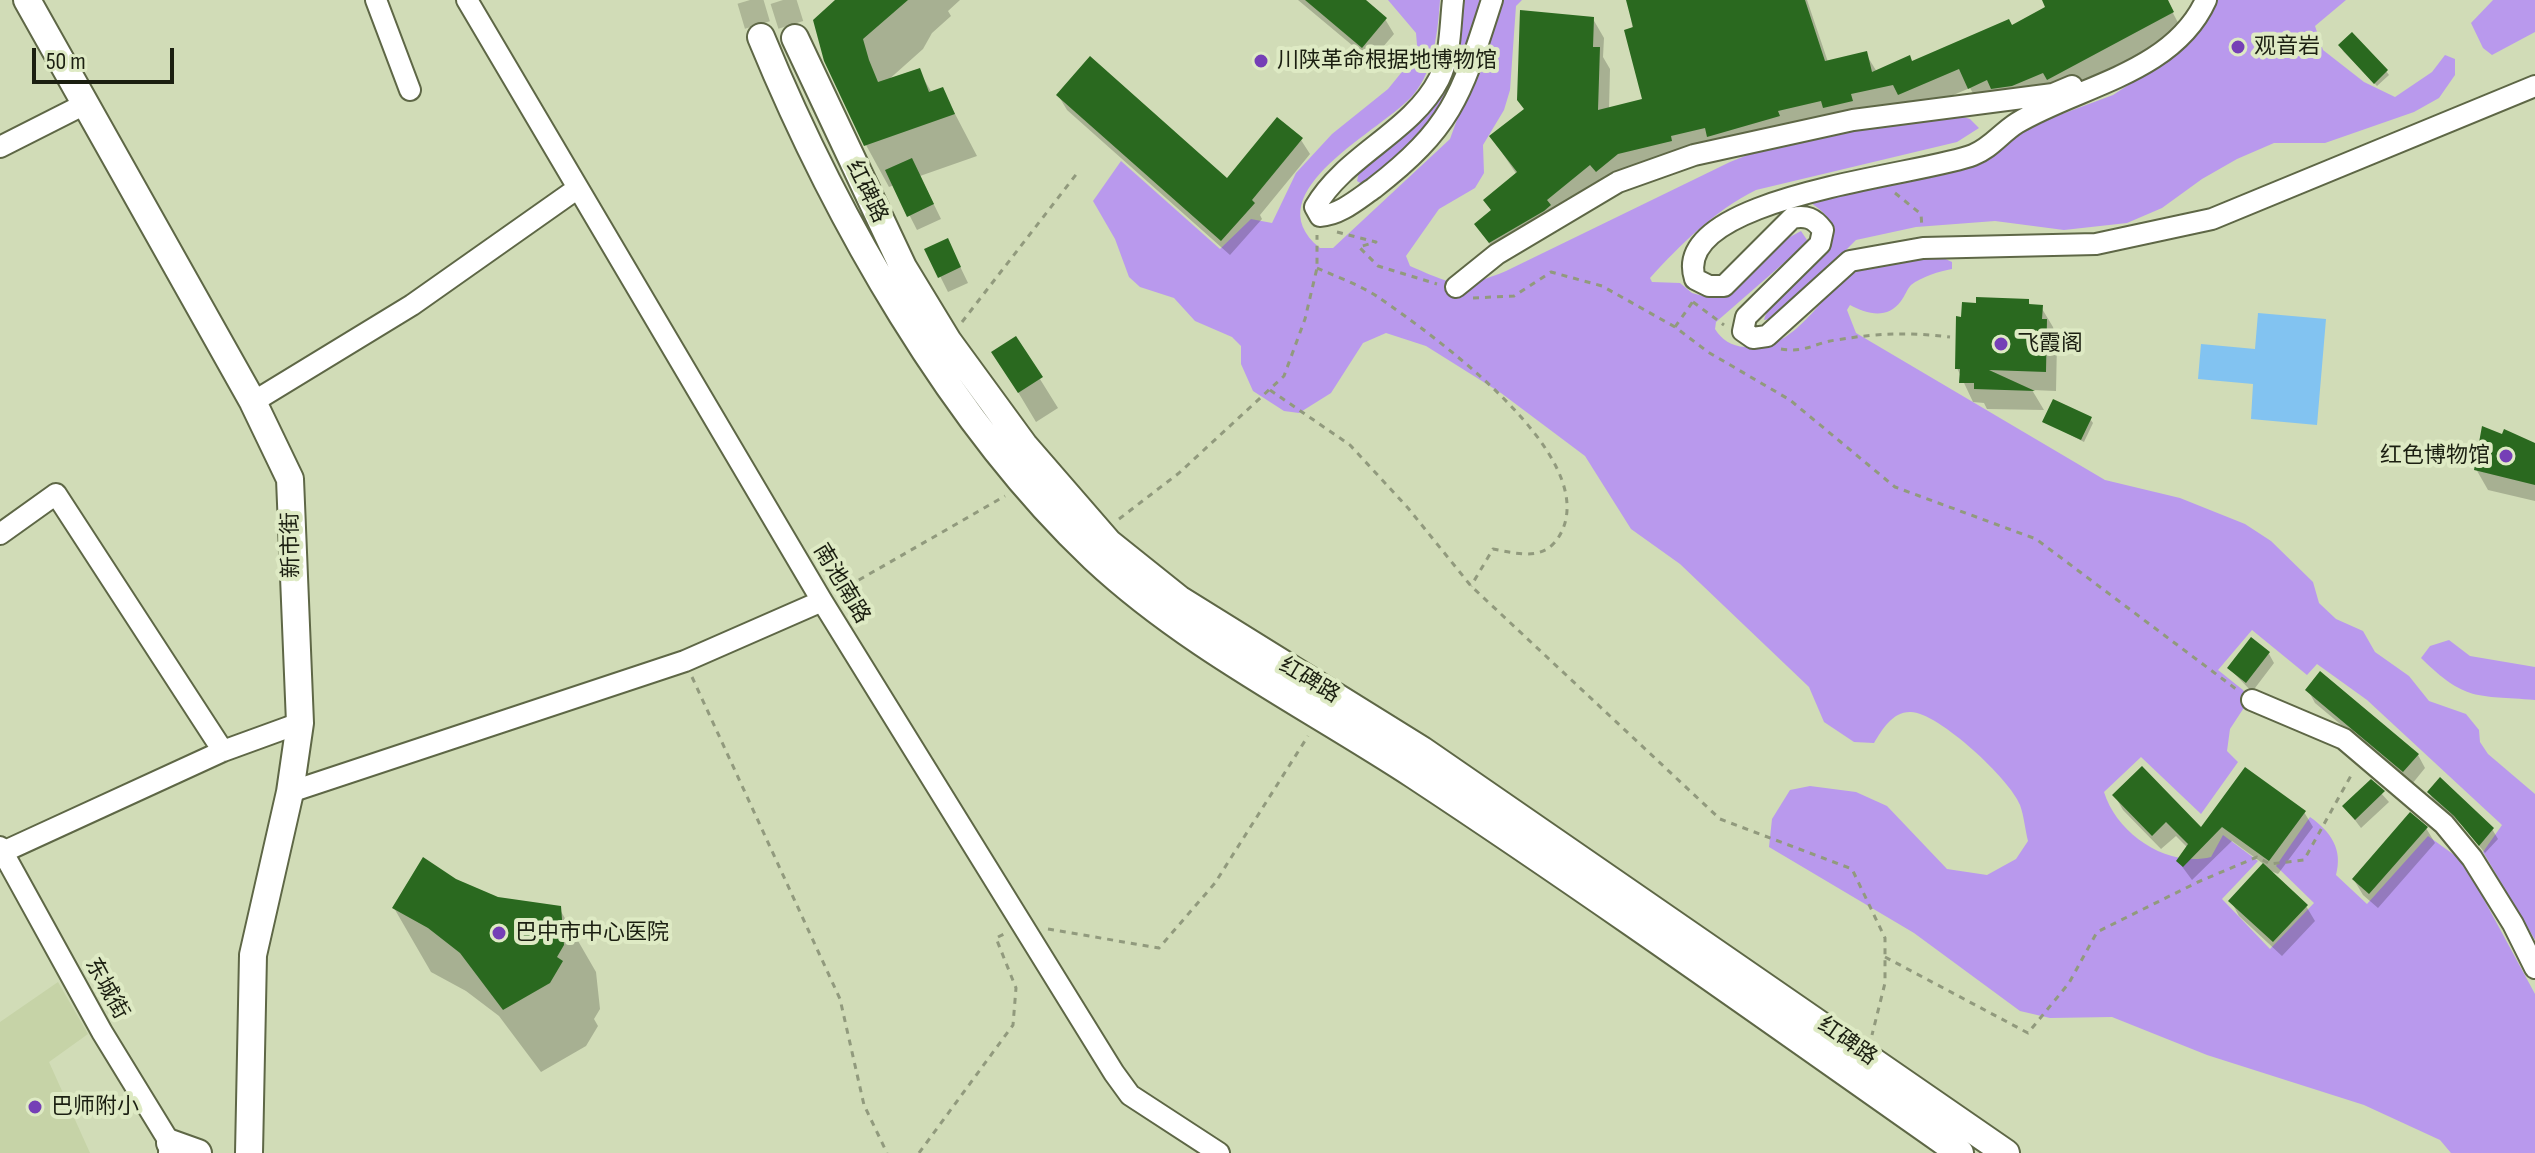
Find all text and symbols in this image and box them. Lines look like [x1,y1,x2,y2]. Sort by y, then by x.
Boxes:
scale bar [36,32,178,82]
place label: 观音岩 [2254,34,2320,60]
marker: 观音岩 [2229,38,2247,56]
text: 50 m [46,47,86,76]
place label: 川陕革命根据地博物馆 [1277,48,1497,74]
marker: 川陕革命根据地博物馆 [1252,52,1270,70]
street label: 红碑路 [840,157,892,227]
place label: 飞霞阁 [2017,331,2083,357]
marker: 飞霞阁 [1992,335,2010,353]
place label: 红色博物馆 [2380,443,2490,469]
marker: 红色博物馆 [2497,447,2515,465]
street label: 新市街 [278,512,306,578]
street label: 南池南路 [807,539,875,629]
street label: 红碑路 [1274,653,1344,709]
place label: 巴中市中心医院 [515,920,669,946]
marker: 巴中市中心医院 [490,924,508,942]
street label: 东城街 [78,954,134,1024]
street label: 红碑路 [1812,1012,1882,1072]
place label: 巴师附小 [51,1094,139,1120]
marker: 巴师附小 [26,1098,44,1116]

